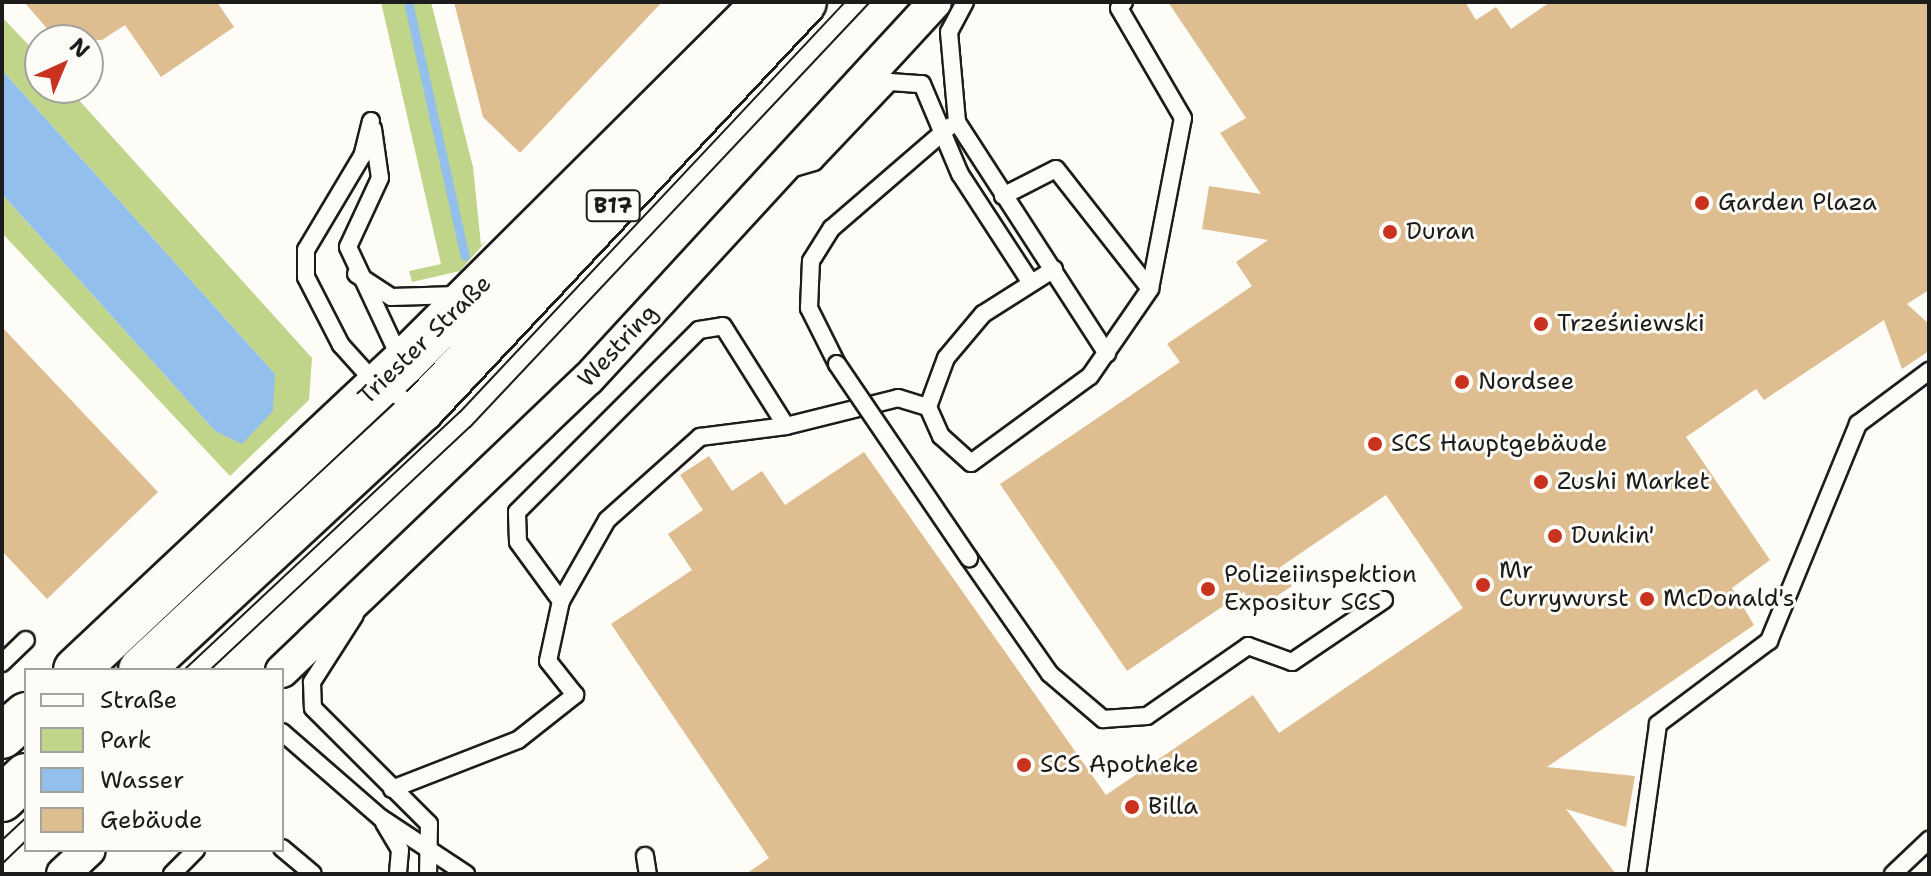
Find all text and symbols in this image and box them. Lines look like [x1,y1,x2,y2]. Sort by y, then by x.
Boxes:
north arrow [24,24,104,104]
text: N [63,31,96,64]
road number: B17 [585,188,641,224]
place label: Garden Plaza [1718,189,1877,217]
marker: Garden Plaza [1693,194,1711,212]
place label: Duran [1406,218,1475,246]
marker: Duran [1381,223,1399,241]
street label: Triester Straße [352,269,498,411]
street label: Westring [572,298,664,394]
place label: Trześniewski [1557,310,1705,338]
marker: Trześniewski [1532,315,1550,333]
place label: Nordsee [1478,368,1574,396]
marker: Nordsee [1453,373,1471,391]
place label: SCS Hauptgebäude [1391,430,1607,458]
marker: SCS Hauptgebäude [1366,435,1384,453]
place label: Zushi Market [1557,468,1710,496]
marker: Zushi Market [1532,473,1550,491]
place label: Dunkin' [1571,522,1654,550]
marker: Dunkin' [1546,527,1564,545]
place label: Mr Currywurst [1499,557,1629,613]
place label: Polizeiinspektion Expositur SCS [1224,561,1417,617]
marker: Mr Currywurst [1474,576,1492,594]
marker: Polizeiinspektion Expositur SCS [1199,580,1217,598]
place label: McDonald's [1663,585,1795,613]
marker: McDonald's [1638,590,1656,608]
legend [24,668,284,852]
text: Straße [100,684,177,716]
text: Park [100,724,152,756]
place label: SCS Apotheke [1040,751,1199,779]
marker: SCS Apotheke [1015,756,1033,774]
text: Wasser [100,764,184,796]
place label: Billa [1148,793,1198,821]
marker: Billa [1123,798,1141,816]
text: Gebäude [100,804,202,836]

